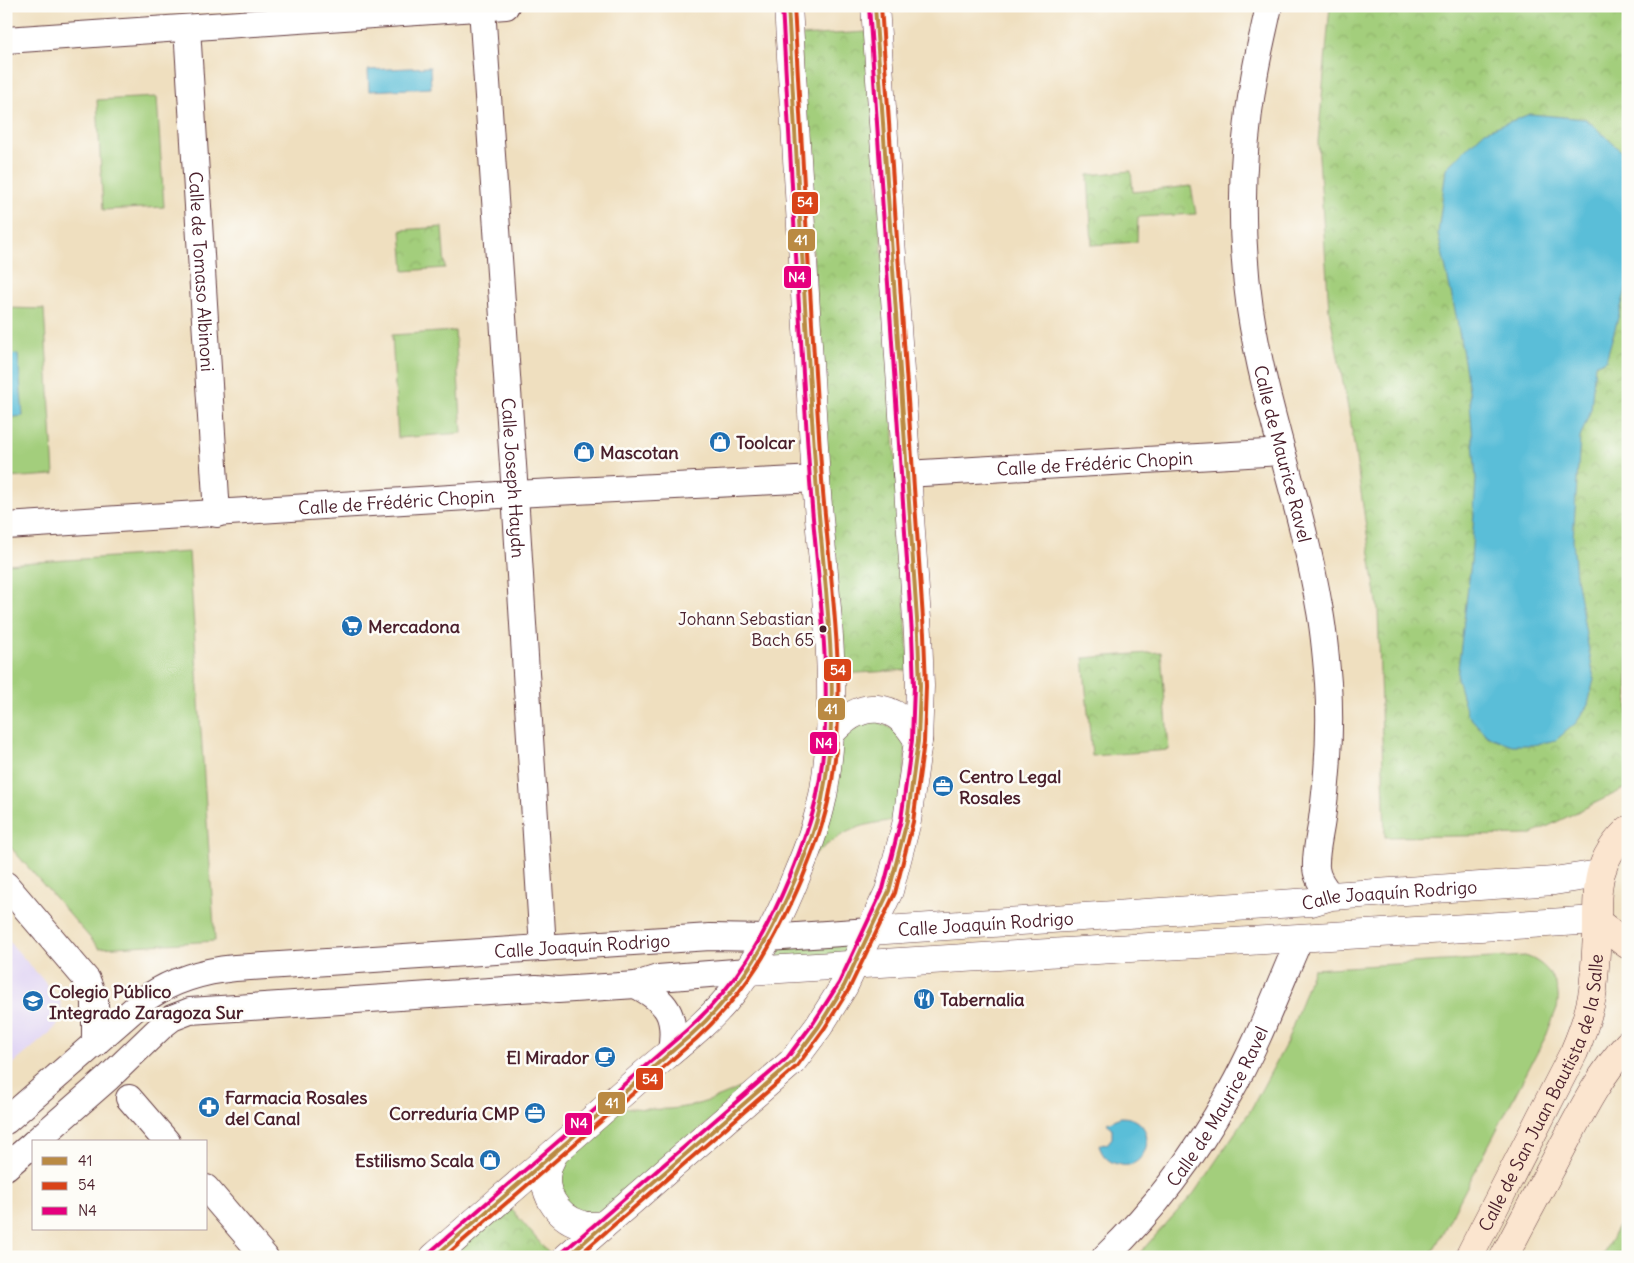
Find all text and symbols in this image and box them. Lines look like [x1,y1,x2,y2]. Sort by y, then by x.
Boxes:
street label: Calle de Tomaso Albinoni [184,171,220,372]
line badge: 54 [791,191,819,215]
text: 54 [797,193,813,211]
line badge: 41 [787,228,816,252]
text: 41 [794,231,808,249]
line badge: N4 [783,265,812,289]
text: N4 [788,268,806,286]
street label: Calle de Maurice Ravel [1249,363,1317,545]
street label: Calle Joseph Haydn [497,397,530,559]
shop icon: Toolcar [708,430,732,454]
place label: Toolcar [736,431,796,454]
shop icon: Mascotan [572,440,596,464]
place label: Mascotan [600,441,679,464]
street label: Calle de Frédéric Chopin [996,446,1194,480]
street label: Calle de Frédéric Chopin [297,484,495,519]
place label: Johann Sebastian Bach 65 [678,608,814,651]
supermarket icon: Mercadona [340,614,364,638]
place label: Mercadona [368,615,460,638]
marker: Johann Sebastian Bach 65 [818,624,828,634]
line badge: 54 [823,658,852,682]
text: 54 [830,661,846,679]
line badge: 41 [817,697,846,721]
text: 41 [824,700,838,718]
line badge: N4 [809,731,838,755]
text: N4 [815,734,833,752]
place label: Centro Legal Rosales [959,765,1061,809]
office icon: Centro Legal Rosales [931,774,955,798]
street label: Calle Joaquín Rodrigo [1301,875,1478,914]
street label: Calle Joaquín Rodrigo [897,906,1075,941]
street label: Calle Joaquín Rodrigo [493,928,671,963]
street label: Calle de San Juan Bautista de la Salle [1473,953,1607,1235]
place label: Colegio Público Integrado Zaragoza Sur [49,980,244,1024]
restaurant icon: Tabernalia [912,987,936,1011]
place label: Tabernalia [940,988,1025,1011]
school or university icon: Colegio Público Integrado Zaragoza Sur [21,989,45,1013]
street label: Calle de Maurice Ravel [1161,1023,1273,1191]
cafe icon: El Mirador [593,1045,617,1069]
place label: El Mirador [506,1046,590,1069]
line badge: 54 [635,1067,664,1091]
text: 54 [642,1070,658,1088]
place label: Farmacia Rosales del Canal [225,1086,368,1130]
line badge: 41 [597,1091,626,1115]
text: 41 [605,1094,619,1112]
pharmacy icon: Farmacia Rosales del Canal [197,1095,221,1119]
office icon: Correduría CMP [523,1101,547,1125]
place label: Correduría CMP [389,1102,519,1125]
line badge: N4 [564,1112,593,1136]
text: N4 [570,1114,588,1132]
legend [32,1140,208,1230]
shop icon: Estilismo Scala [478,1148,502,1172]
place label: Estilismo Scala [355,1149,474,1172]
text: 41 [78,1151,92,1170]
text: 54 [78,1175,96,1194]
text: N4 [78,1201,97,1220]

